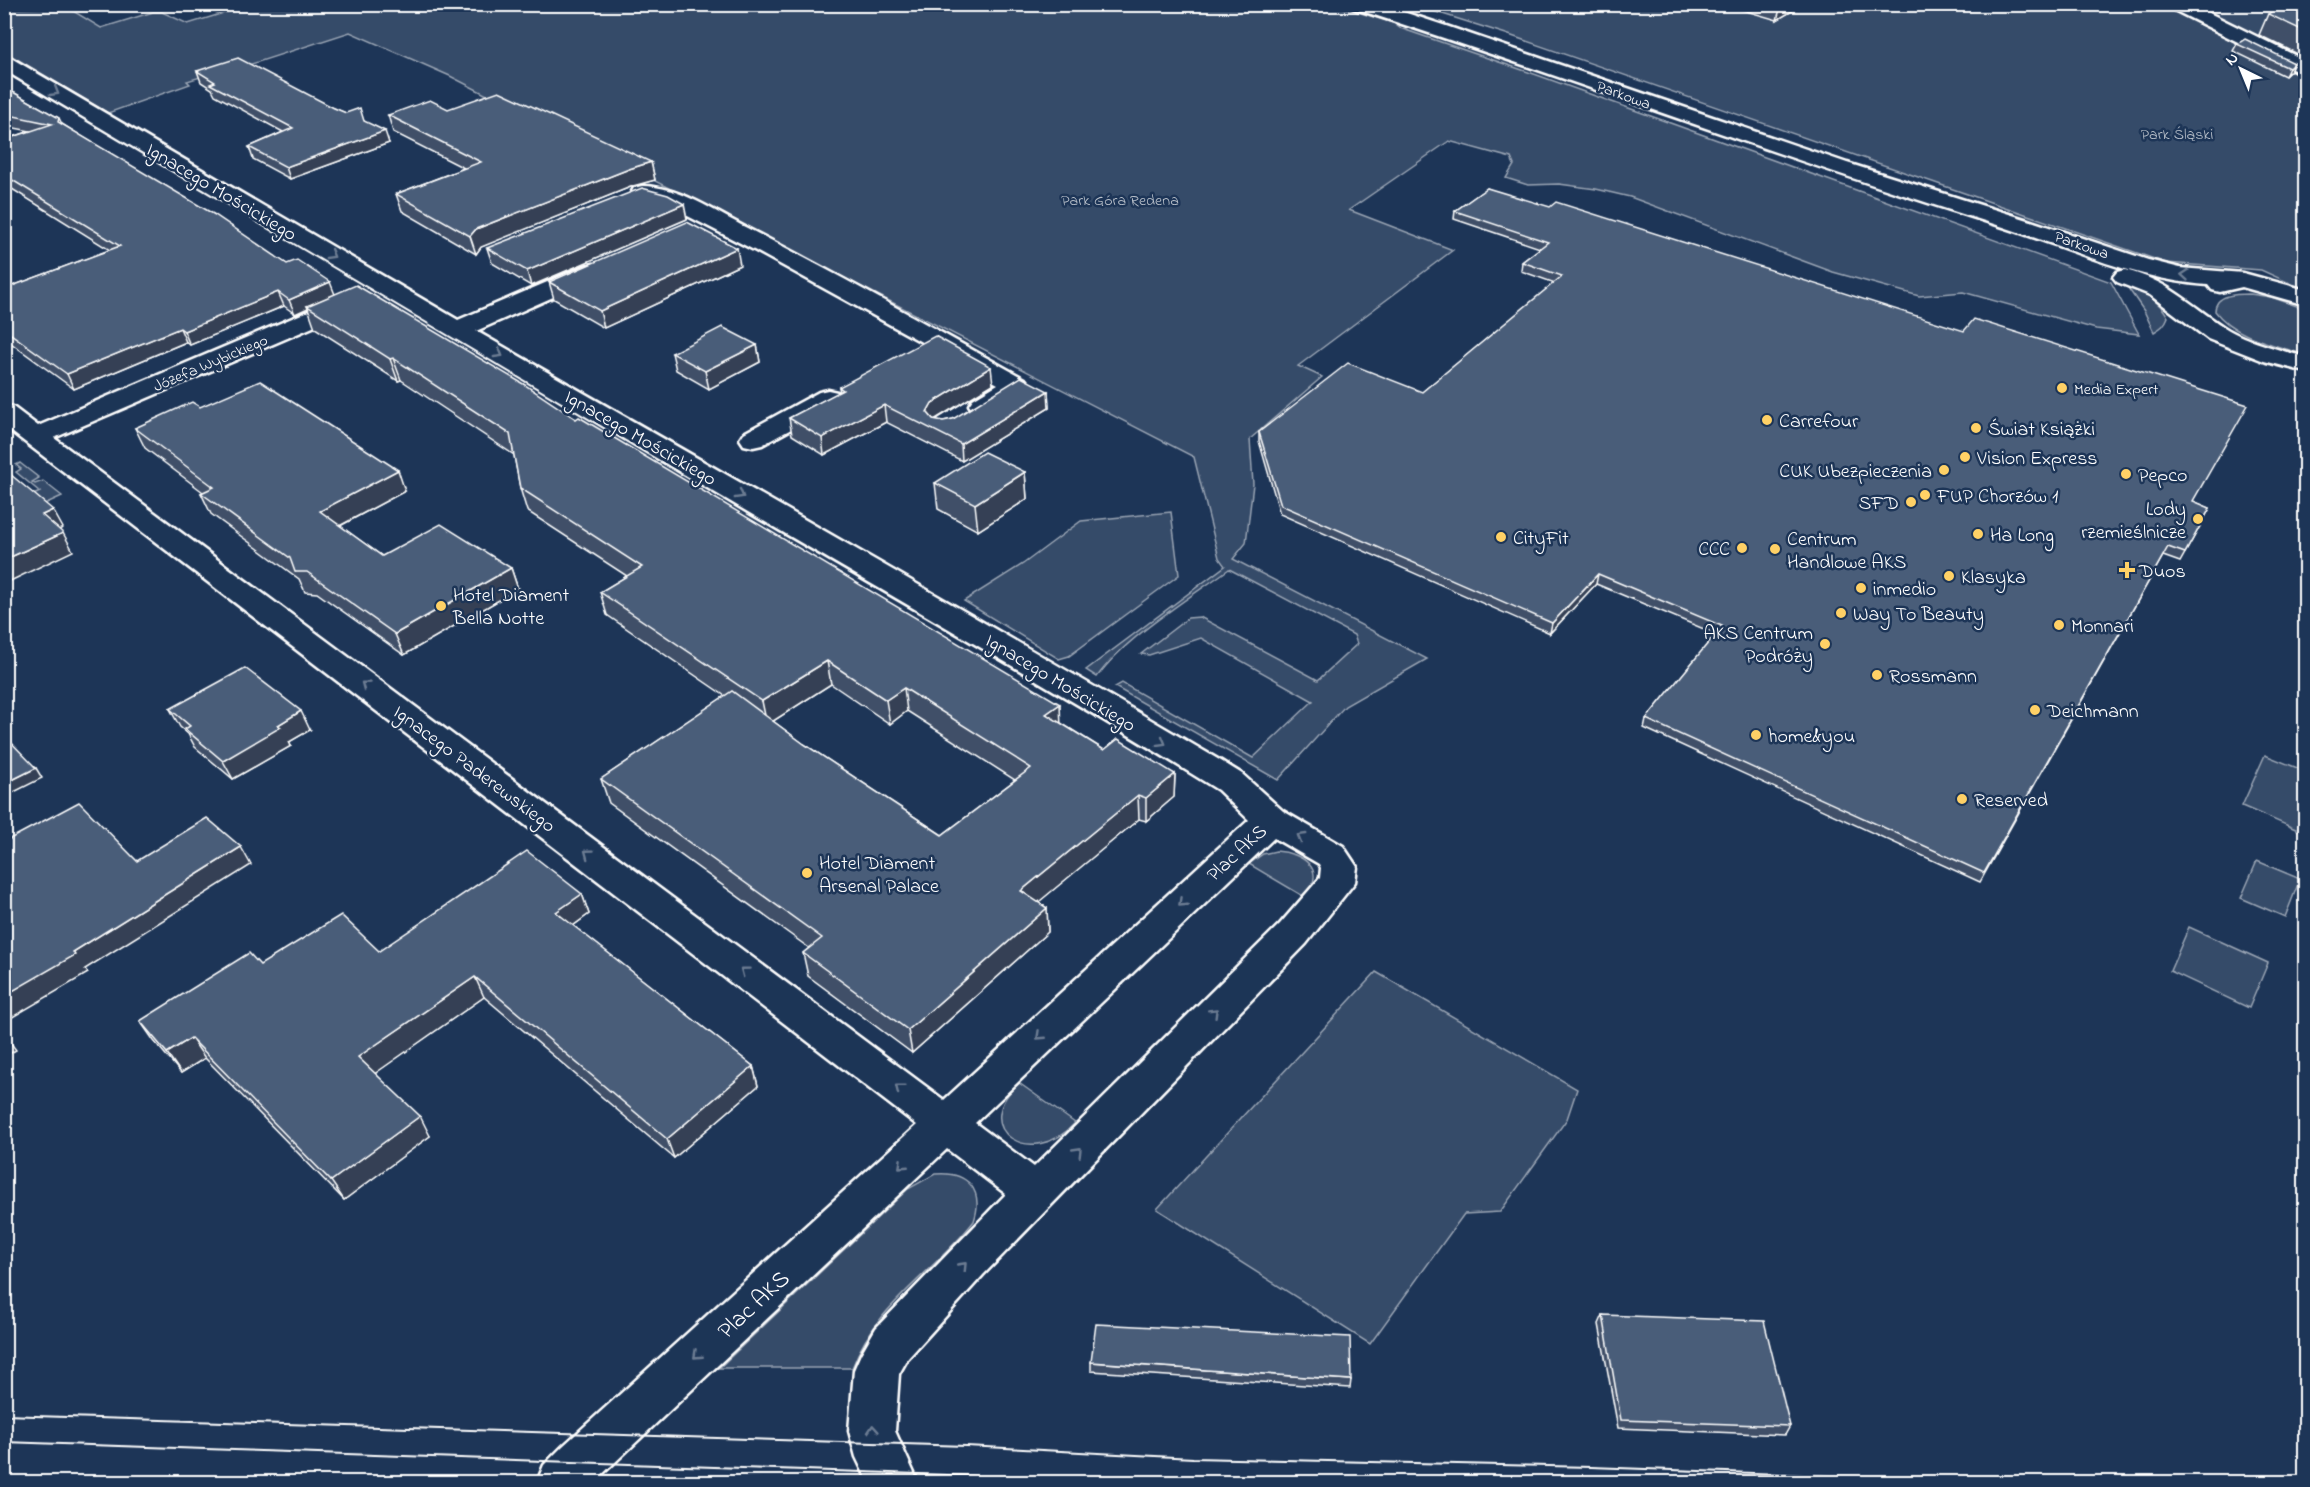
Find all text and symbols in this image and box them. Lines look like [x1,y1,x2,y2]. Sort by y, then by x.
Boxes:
north arrow [2211,39,2271,99]
text: N [2220,47,2244,72]
street label: Parkowa [1593,75,1654,117]
one-way arrow [49,84,59,96]
park label: Park Śląski [2141,123,2213,147]
street label: Ignacego Mościckiego [139,137,302,251]
park label: Park Góra Redena [1061,189,1179,213]
street label: Parkowa [2051,225,2112,266]
one-way arrow [325,248,335,260]
one-way arrow [2180,269,2189,282]
street label: Józefa Wybickiego [150,329,272,399]
one-way arrow [493,347,503,359]
place label: Media Expert [2074,378,2159,402]
marker: Media Expert [2055,381,2069,395]
street label: Ignacego Mościckiego [558,384,721,495]
place label: Carrefour [1779,408,1859,437]
marker: Carrefour [1760,413,1774,427]
place label: Świat Książki [1988,416,2095,445]
marker: Świat Książki [1969,421,1983,435]
place label: Vision Express [1976,445,2098,474]
marker: Vision Express [1958,450,1972,464]
place label: CUK Ubezpieczenia [1779,458,1932,487]
place label: Pepco [2138,462,2188,491]
marker: CUK Ubezpieczenia [1937,463,1951,477]
marker: Pepco [2119,467,2133,481]
place label: FUP Chorzów 1 [1936,483,2058,512]
one-way arrow [734,488,744,499]
marker: FUP Chorzów 1 [1918,488,1932,502]
place label: SFD [1859,490,1899,519]
marker: SFD [1904,495,1918,509]
place label: Lody rzemieślnicze [2081,496,2186,548]
marker: Lody rzemieślnicze [2191,512,2205,526]
place label: Ha Long [1990,522,2054,552]
place label: CityFit [1513,525,1569,554]
place label: Centrum Handlowe AKS [1787,526,1906,578]
marker: Ha Long [1971,527,1985,541]
marker: CityFit [1494,530,1508,544]
place label: CCC [1698,536,1730,565]
marker: CCC [1735,541,1749,555]
marker: Centrum Handlowe AKS [1768,542,1782,556]
place label: Duos [2138,558,2186,587]
marker: Duos [2120,563,2134,577]
place label: Klasyka [1961,564,2026,593]
marker: Klasyka [1942,569,1956,583]
place label: inmedio [1873,576,1936,605]
marker: inmedio [1854,581,1868,595]
place label: Hotel Diament Bella Notte [452,582,569,634]
marker: Hotel Diament Bella Notte [434,599,448,613]
place label: Way To Beauty [1853,601,1984,630]
marker: Way To Beauty [1834,606,1848,620]
place label: Monnari [2071,613,2134,642]
marker: Monnari [2052,618,2066,632]
place label: AKS Centrum Podróży [1704,620,1813,672]
street label: Ignacego Mościckiego [978,628,1141,742]
marker: AKS Centrum Podróży [1818,637,1832,651]
place label: Rossmann [1889,663,1977,692]
marker: Rossmann [1870,668,1884,682]
one-way arrow [361,681,372,692]
place label: Deichmann [2046,698,2139,727]
street label: Ignacego Paderewskiego [385,699,561,842]
marker: Deichmann [2028,703,2042,717]
place label: home&you [1768,723,1855,752]
marker: home&you [1749,728,1763,742]
one-way arrow [1156,735,1166,746]
place label: Reserved [1974,787,2048,816]
marker: Reserved [1955,792,1969,806]
street label: Plac AKS [1201,818,1275,889]
one-way arrow [1297,833,1307,845]
one-way arrow [584,849,595,860]
place label: Hotel Diament Arsenal Palace [819,850,939,902]
marker: Hotel Diament Arsenal Palace [800,866,814,880]
one-way arrow [1179,896,1189,907]
one-way arrow [739,967,750,978]
one-way arrow [1207,1008,1218,1018]
one-way arrow [1036,1029,1047,1040]
one-way arrow [895,1085,906,1096]
one-way arrow [1070,1148,1081,1159]
one-way arrow [898,1158,908,1169]
one-way arrow [956,1262,967,1272]
street label: Plac AKS [711,1263,799,1349]
one-way arrow [694,1348,704,1359]
one-way arrow [867,1424,880,1433]

